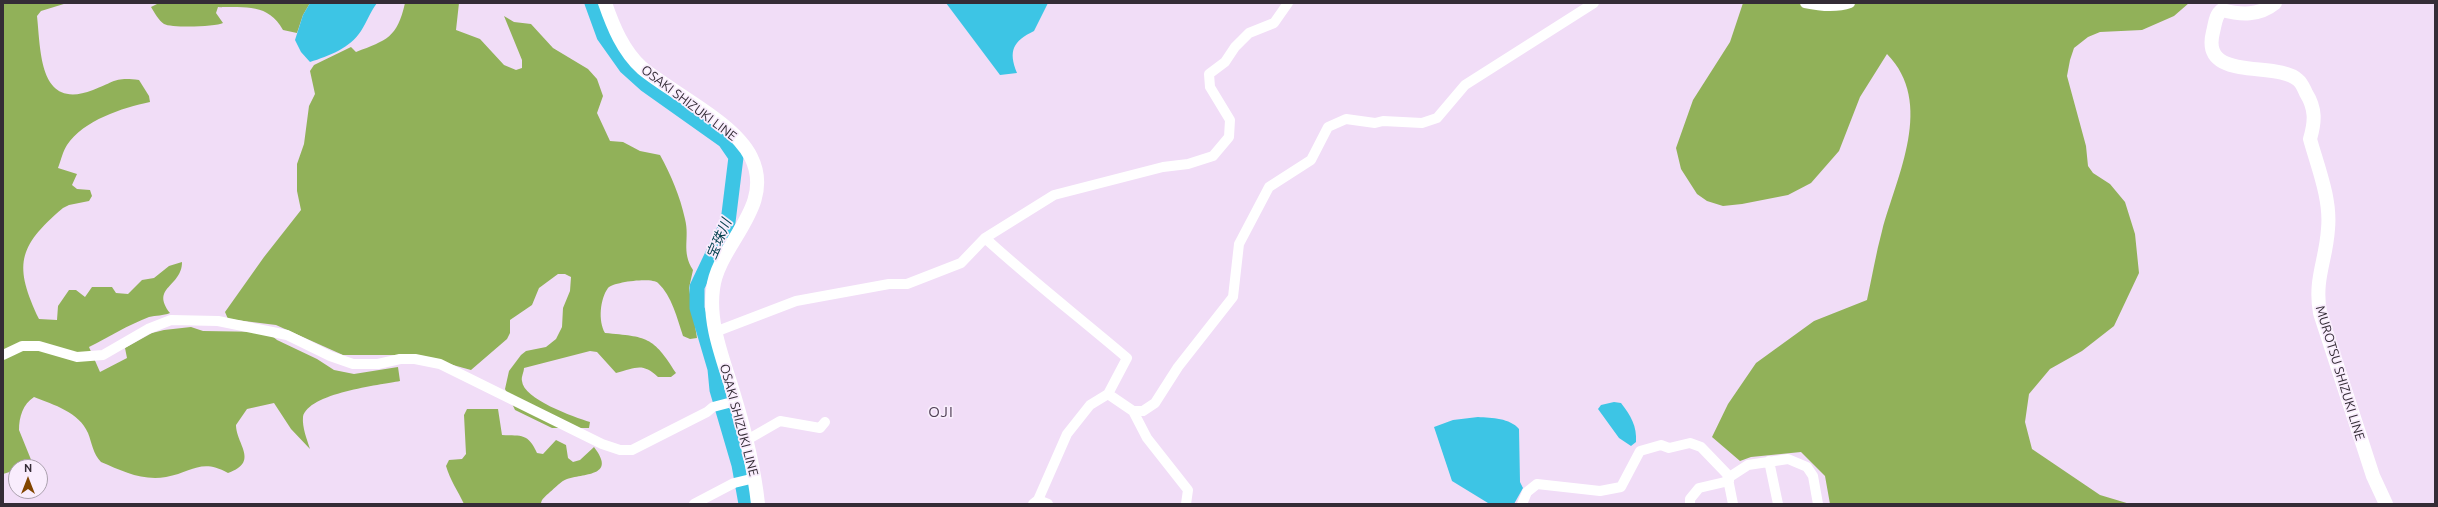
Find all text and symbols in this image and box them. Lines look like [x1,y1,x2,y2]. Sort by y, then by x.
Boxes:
street label: OSAKI SHIZUKI LINE [638,62,740,144]
water label: 宝珠川 [703,216,735,262]
street label: MUROTSU SHIZUKI LINE [2312,304,2368,442]
street label: OSAKI SHIZUKI LINE [716,362,762,478]
district label: OJI [928,403,954,421]
north arrow [8,459,48,499]
text: N [24,462,32,474]

